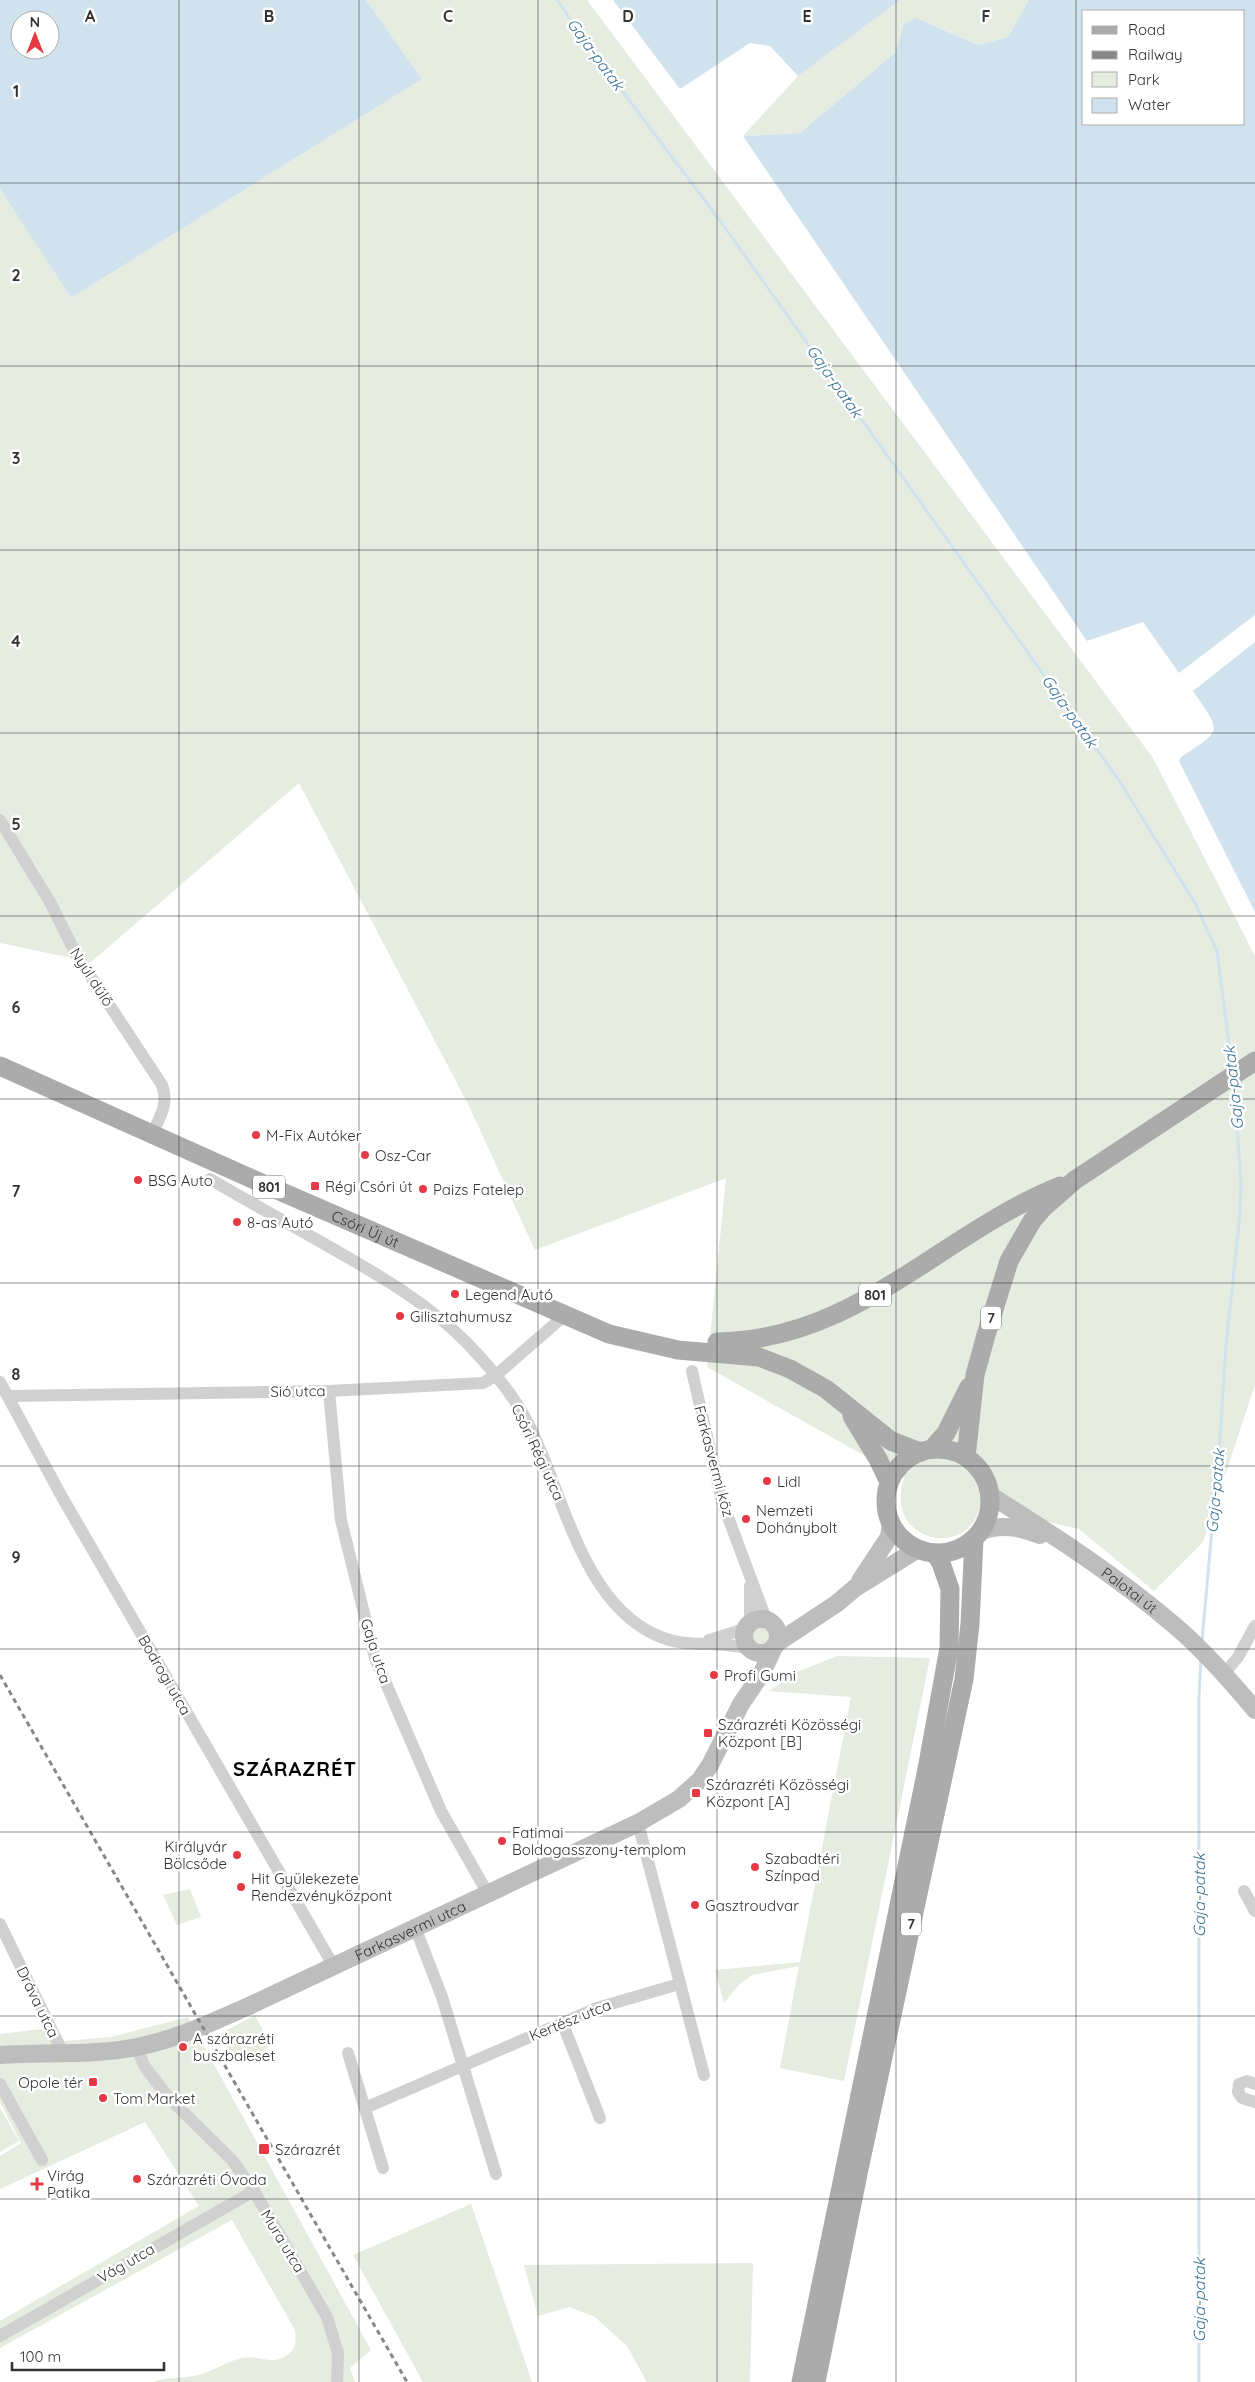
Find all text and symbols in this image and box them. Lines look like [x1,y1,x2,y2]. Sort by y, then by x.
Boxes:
text: A [85,6,96,26]
text: B [264,6,274,26]
text: C [443,6,453,26]
text: D [622,6,634,26]
text: E [802,6,812,26]
text: F [982,6,991,26]
north arrow [10,10,60,60]
legend [1082,10,1245,125]
text: N [30,13,40,31]
water label: Gaja-patak [563,14,630,95]
text: Road [1128,20,1165,39]
text: Railway [1128,45,1183,64]
text: Park [1128,70,1160,89]
text: 1 [13,81,19,101]
text: Water [1128,95,1171,114]
text: 2 [11,265,21,285]
water label: Gaja-patak [803,341,868,422]
text: 3 [12,448,20,468]
text: 4 [11,631,21,651]
water label: Gaja-patak [1038,671,1103,752]
text: 5 [11,814,21,834]
street label: Nyúl dűlő [66,944,118,1010]
text: 6 [12,997,21,1017]
water label: Gaja-patak [1218,1044,1247,1131]
place label: M-Fix Autóker [266,1126,362,1145]
marker: M-Fix Autóker [250,1129,262,1141]
place label: Osz-Car [375,1146,431,1165]
marker: Osz-Car [359,1149,371,1161]
place label: BSG Auto [148,1171,213,1190]
marker: BSG Auto [132,1174,144,1186]
road number: 801 [253,1176,285,1198]
place label: Régi Csóri út [325,1177,413,1196]
marker: Régi Csóri út [309,1180,321,1192]
place label: Paizs Fatelep [433,1180,524,1199]
text: 7 [12,1181,21,1201]
marker: Paizs Fatelep [417,1183,429,1195]
street label: Csóri Új út [329,1205,402,1251]
place label: 8-as Autó [247,1213,313,1232]
marker: 8-as Autó [231,1216,243,1228]
road number: 801 [859,1284,891,1306]
place label: Legend Autó [465,1285,553,1304]
marker: Legend Autó [449,1288,461,1300]
road number: 7 [981,1306,1001,1330]
place label: Gilisztahumusz [410,1307,512,1326]
marker: Gilisztahumusz [394,1310,406,1322]
text: 8 [12,1364,21,1384]
street label: Sió utca [270,1381,326,1401]
street label: Csóri Régi utca [507,1401,569,1503]
street label: Farkasvermi köz [690,1403,738,1519]
water label: Gaja-patak [1201,1447,1229,1534]
place label: Lidl [777,1472,801,1491]
marker: Lidl [761,1475,773,1487]
place label: Nemzeti Dohánybolt [756,1501,837,1537]
marker: Nemzeti Dohánybolt [740,1513,752,1525]
text: 9 [11,1547,21,1567]
street label: Palotai út [1098,1562,1162,1617]
street label: Gaja utca [357,1616,395,1686]
street label: Bodrogi utca [134,1632,196,1718]
place label: Profi Gumi [724,1666,796,1685]
marker: Profi Gumi [708,1669,720,1681]
place label: Szárazréti Közösségi Központ [B] [718,1715,861,1751]
marker: Szárazréti Közösségi Központ [B] [702,1727,714,1739]
district label: SZÁRAZRÉT [233,1756,357,1781]
place label: Szárazréti Közösségi Központ [A] [706,1775,849,1811]
marker: Szárazréti Közösségi Központ [A] [690,1787,702,1799]
place label: Fatimai Boldogasszony-templom [512,1823,686,1859]
marker: Fatimai Boldogasszony-templom [496,1835,508,1847]
place label: Királyvár Bölcsőde [163,1837,227,1873]
marker: Királyvár Bölcsőde [231,1849,243,1861]
place label: Szabadtéri Színpad [765,1849,839,1885]
water label: Gaja-patak [1189,1851,1209,1937]
marker: Szabadtéri Színpad [749,1861,761,1873]
place label: Hit Gyülekezete Rendezvényközpont [251,1869,392,1905]
marker: Hit Gyülekezete Rendezvényközpont [235,1881,247,1893]
street label: Farkasvermi utca [351,1896,469,1964]
place label: Gasztroudvar [705,1896,799,1915]
marker: Gasztroudvar [689,1899,701,1911]
road number: 7 [901,1912,921,1936]
street label: Dráva utca [13,1963,63,2041]
street label: Kertész utca [526,1995,614,2045]
place label: A szárazréti buszbaleset [193,2029,275,2065]
marker: A szárazréti buszbaleset [177,2041,189,2053]
place label: Opole tér [18,2073,83,2092]
marker: Opole tér [87,2076,99,2088]
place label: Tom Market [113,2089,196,2108]
marker: Tom Market [97,2092,109,2104]
place label: Szárazrét [275,2140,341,2159]
marker: Szárazrét [257,2142,271,2156]
place label: Virág Patika [47,2166,90,2202]
place label: Szárazréti Óvoda [147,2170,266,2189]
marker: Szárazréti Óvoda [131,2173,143,2185]
marker: Virág Patika [31,2178,43,2190]
street label: Mura utca [257,2206,309,2276]
street label: Vág utca [94,2239,158,2287]
water label: Gaja-patak [1189,2256,1209,2342]
scale bar [12,2340,165,2372]
text: 100 m [20,2347,61,2366]

